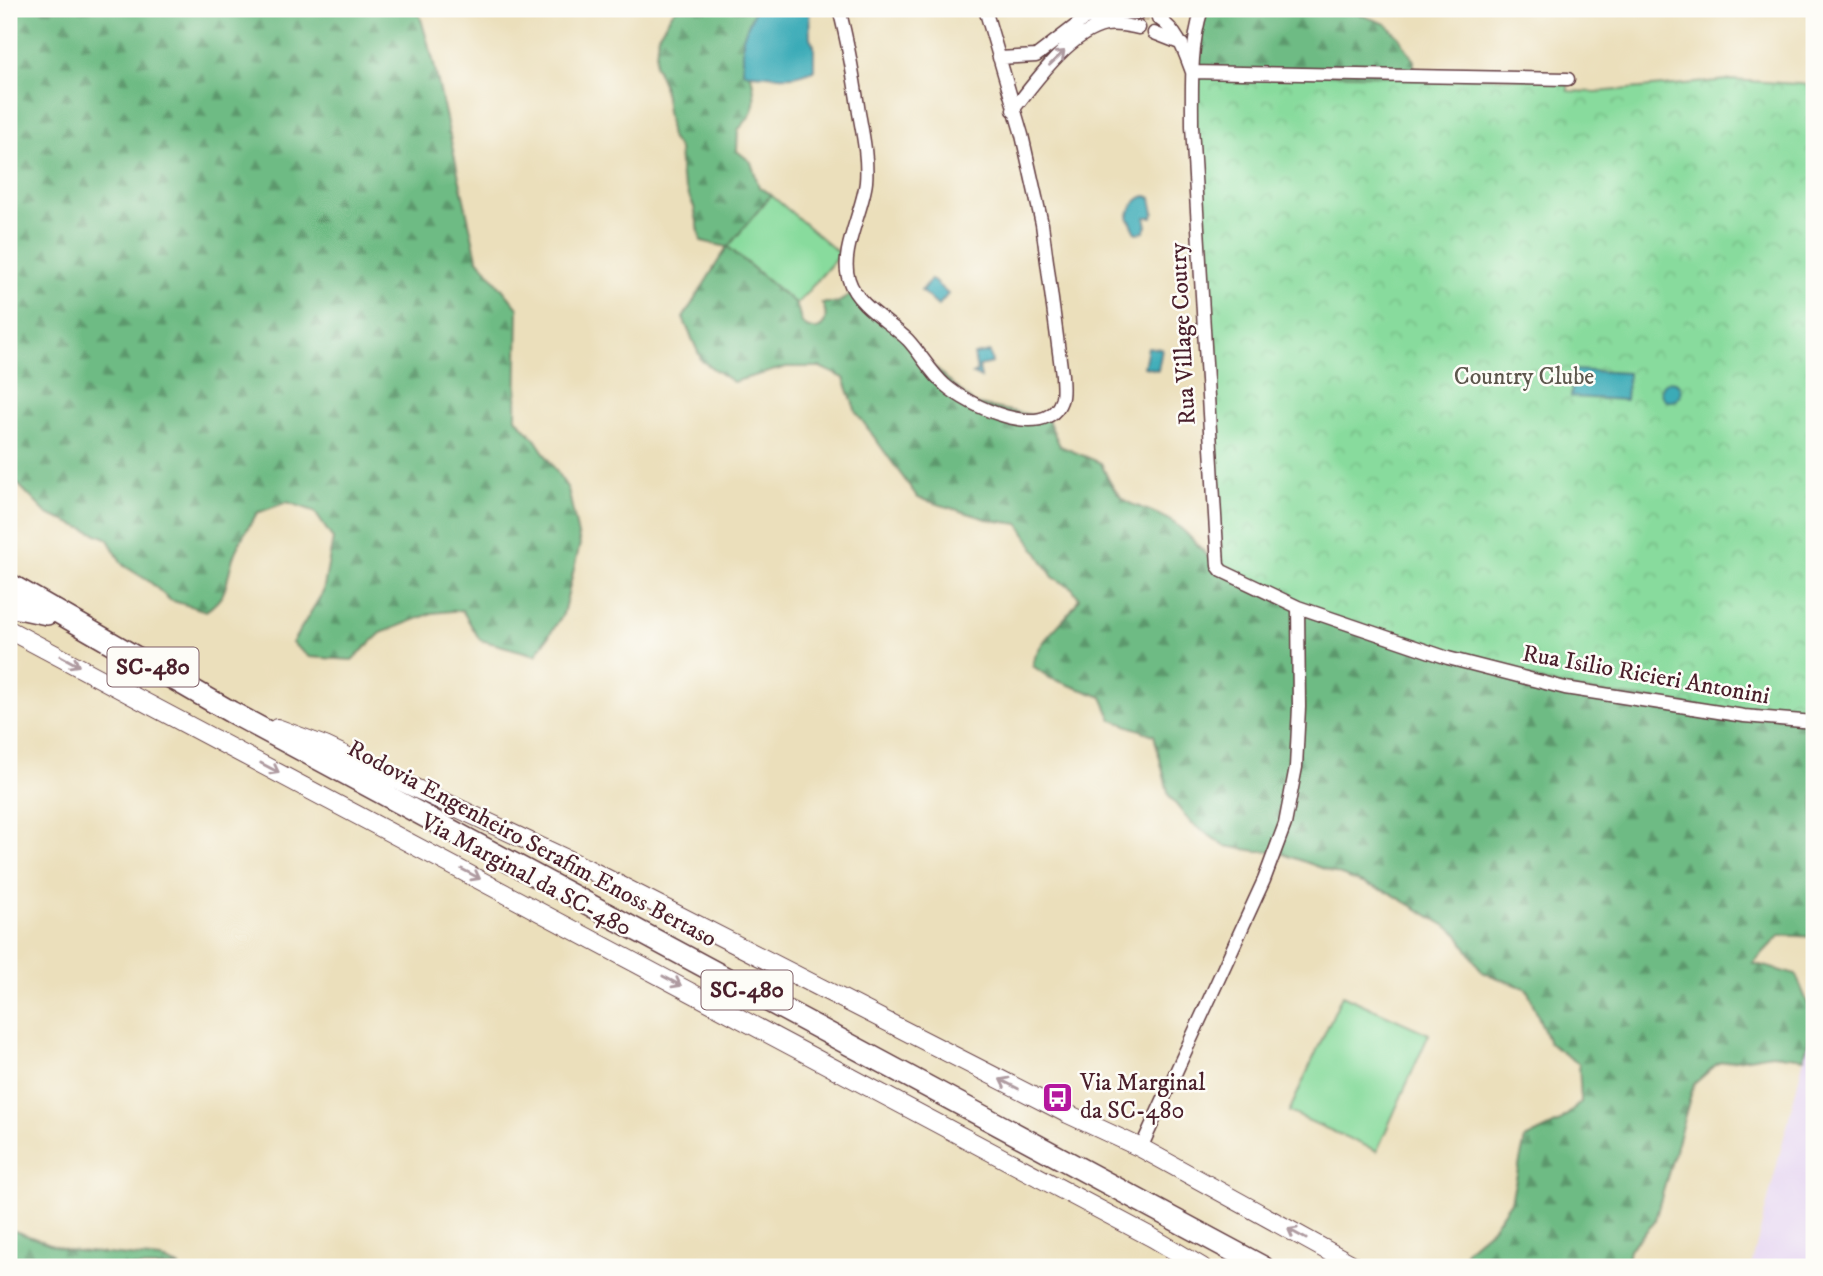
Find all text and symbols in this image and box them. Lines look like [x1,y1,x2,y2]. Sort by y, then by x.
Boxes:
one-way arrow [1048,50,1065,67]
street label: Rua Village Coutry [1163,241,1203,426]
park label: Country Clube [1454,362,1594,392]
street label: Rua Isilio Ricieri Antonini [1520,638,1772,712]
road number: SC-480 [108,648,198,687]
one-way arrow [59,654,79,668]
street label: Rodovia Engenheiro Serafim Enoss Bertaso [342,734,722,954]
one-way arrow [260,761,280,775]
street label: Via Marginal da SC-480 [414,806,637,943]
one-way arrow [461,868,481,882]
road number: SC-480 [702,970,792,1009]
one-way arrow [662,974,682,988]
place label: Via Marginal da SC-480 [1079,1068,1206,1126]
one-way arrow [999,1076,1020,1090]
bus stop icon: Via Marginal da SC-480 [1040,1080,1074,1114]
one-way arrow [1287,1227,1308,1240]

